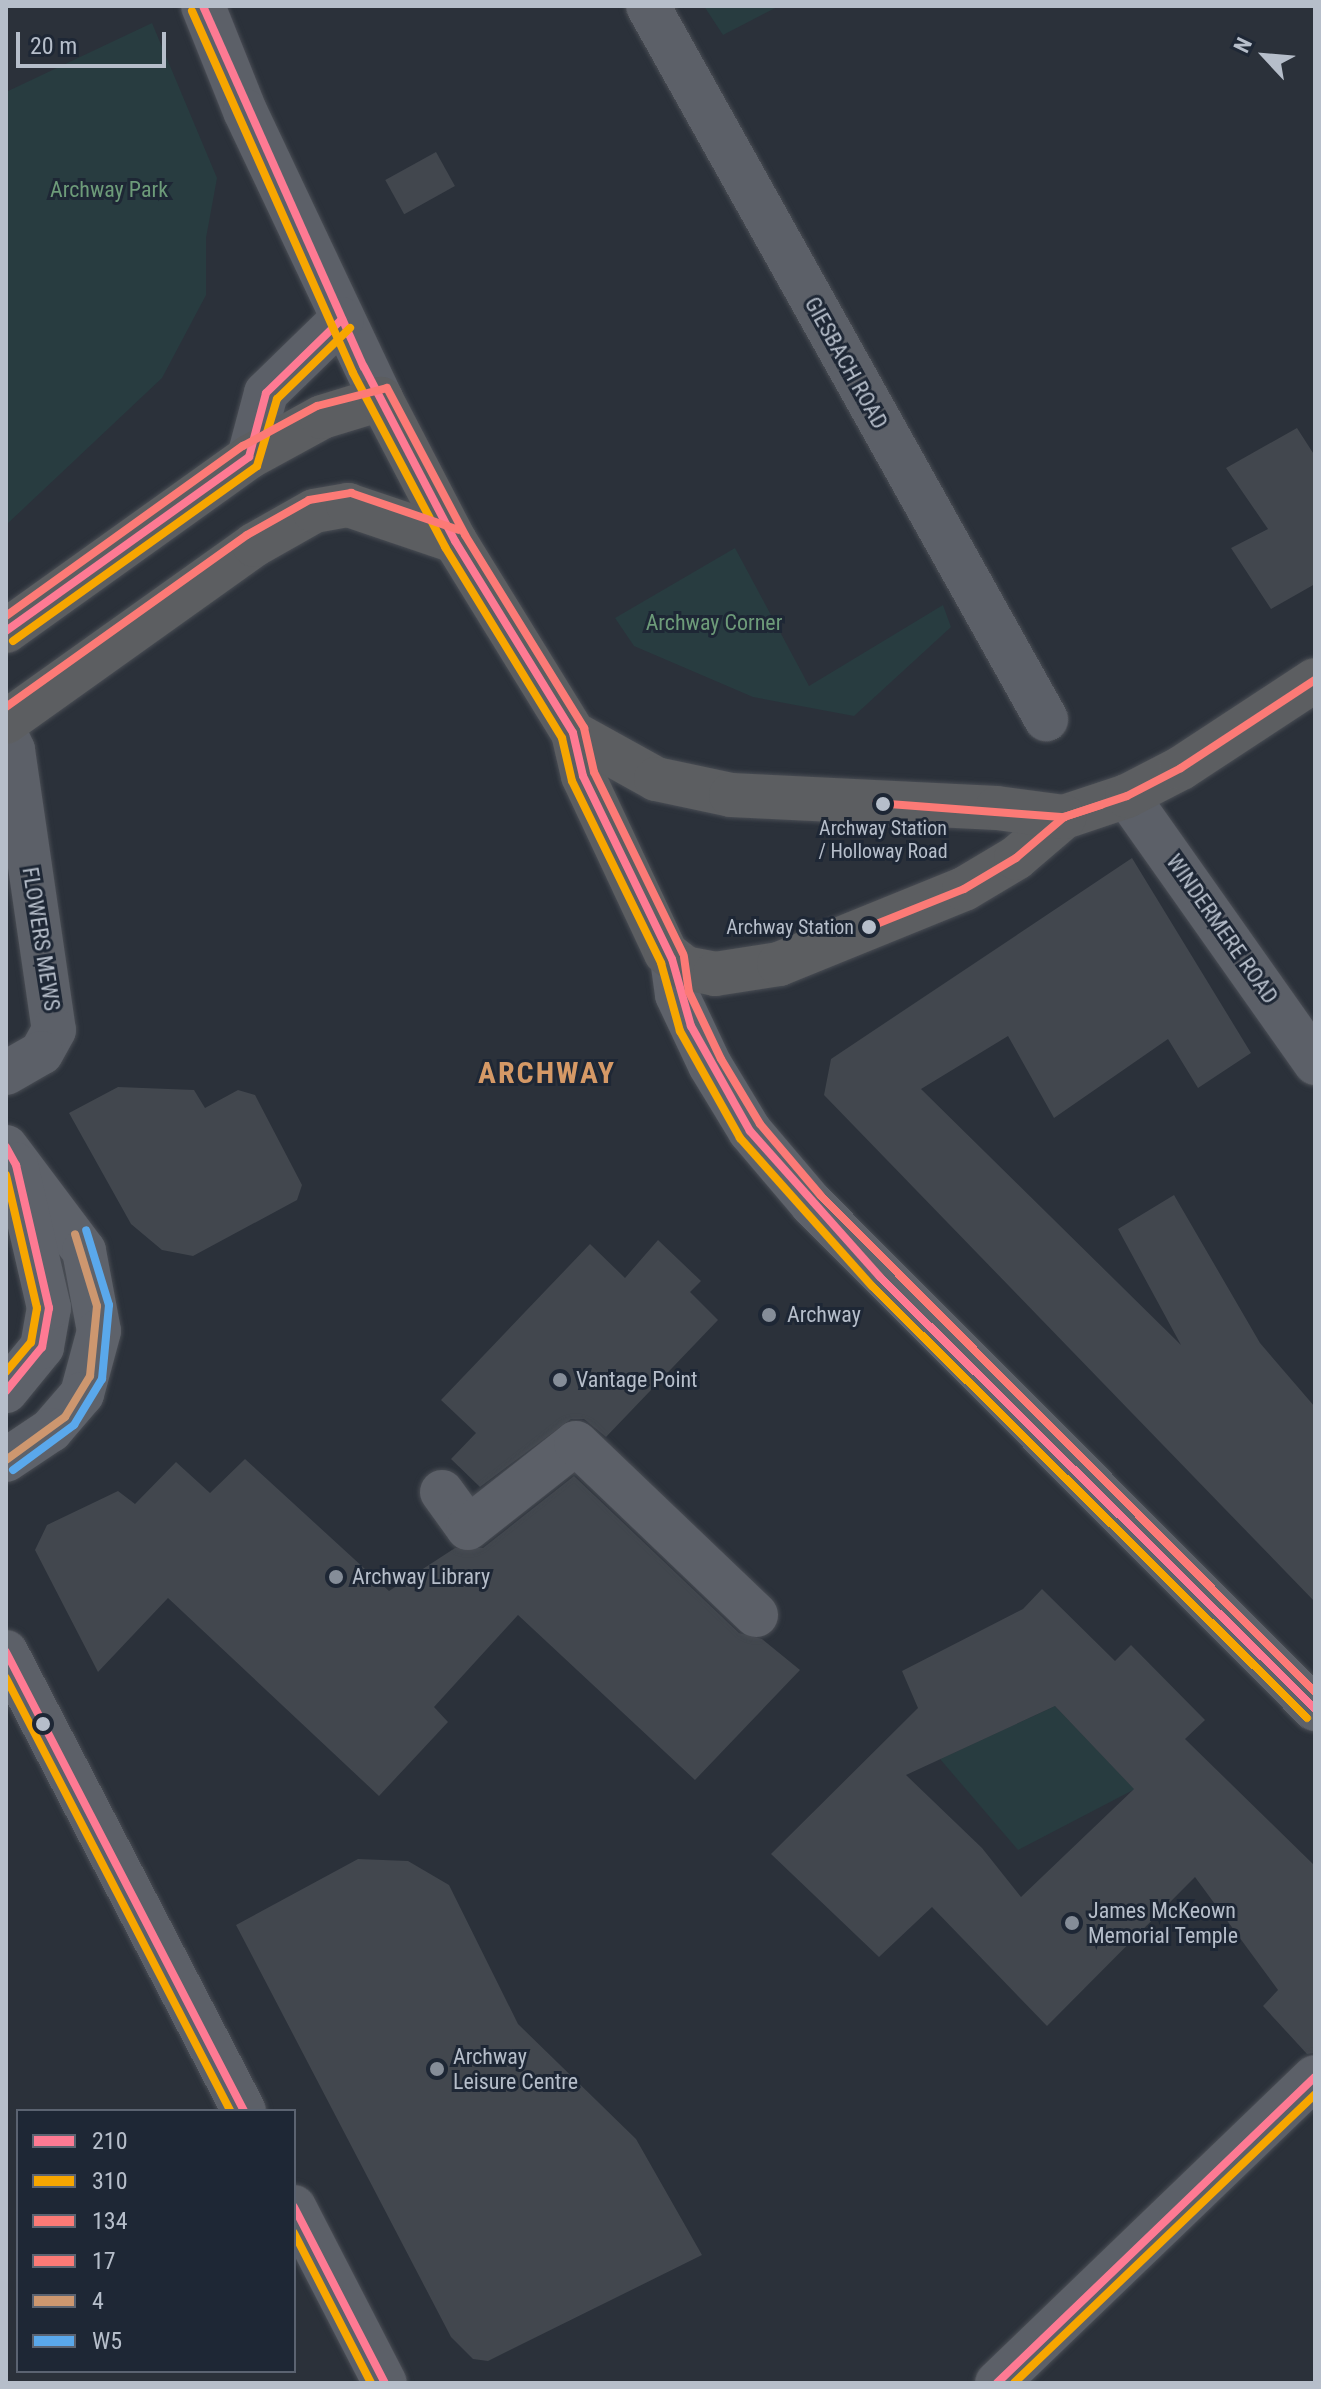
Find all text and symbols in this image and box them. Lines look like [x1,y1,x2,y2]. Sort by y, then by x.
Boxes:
scale bar [20,16,170,66]
north arrow [1225,16,1305,96]
text: 20 m [30,32,77,60]
text: N [1229,34,1257,57]
park label: Archway Park [50,177,168,203]
street label: GIESBACH ROAD [799,293,893,433]
park label: Archway Corner [646,610,782,636]
marker: Archway Station / Holloway Road [875,796,891,812]
place label: Archway Station / Holloway Road [818,816,948,863]
street label: WINDERMERE ROAD [1161,849,1283,1009]
street label: FLOWERS MEWS [17,865,65,1013]
place label: Archway Station [726,915,854,939]
marker: Archway Station [861,919,877,935]
district label: ARCHWAY [478,1055,616,1091]
place label: Archway [787,1302,861,1328]
marker: Archway [758,1304,780,1326]
place label: Vantage Point [576,1367,698,1393]
marker: Vantage Point [551,1371,569,1389]
place label: Archway Library [352,1564,490,1590]
marker: Archway Library [327,1568,345,1586]
unlabelled marker [35,1716,51,1732]
place label: James McKeown Memorial Temple [1088,1897,1238,1948]
marker: James McKeown Memorial Temple [1063,1914,1081,1932]
place label: Archway Leisure Centre [453,2043,578,2094]
marker: Archway Leisure Centre [428,2060,446,2078]
legend [16,2109,296,2373]
text: 210 [92,2127,128,2155]
text: 310 [92,2167,128,2195]
text: 134 [92,2207,128,2235]
text: 17 [92,2247,116,2275]
text: 4 [92,2287,104,2315]
text: W5 [92,2327,122,2355]

